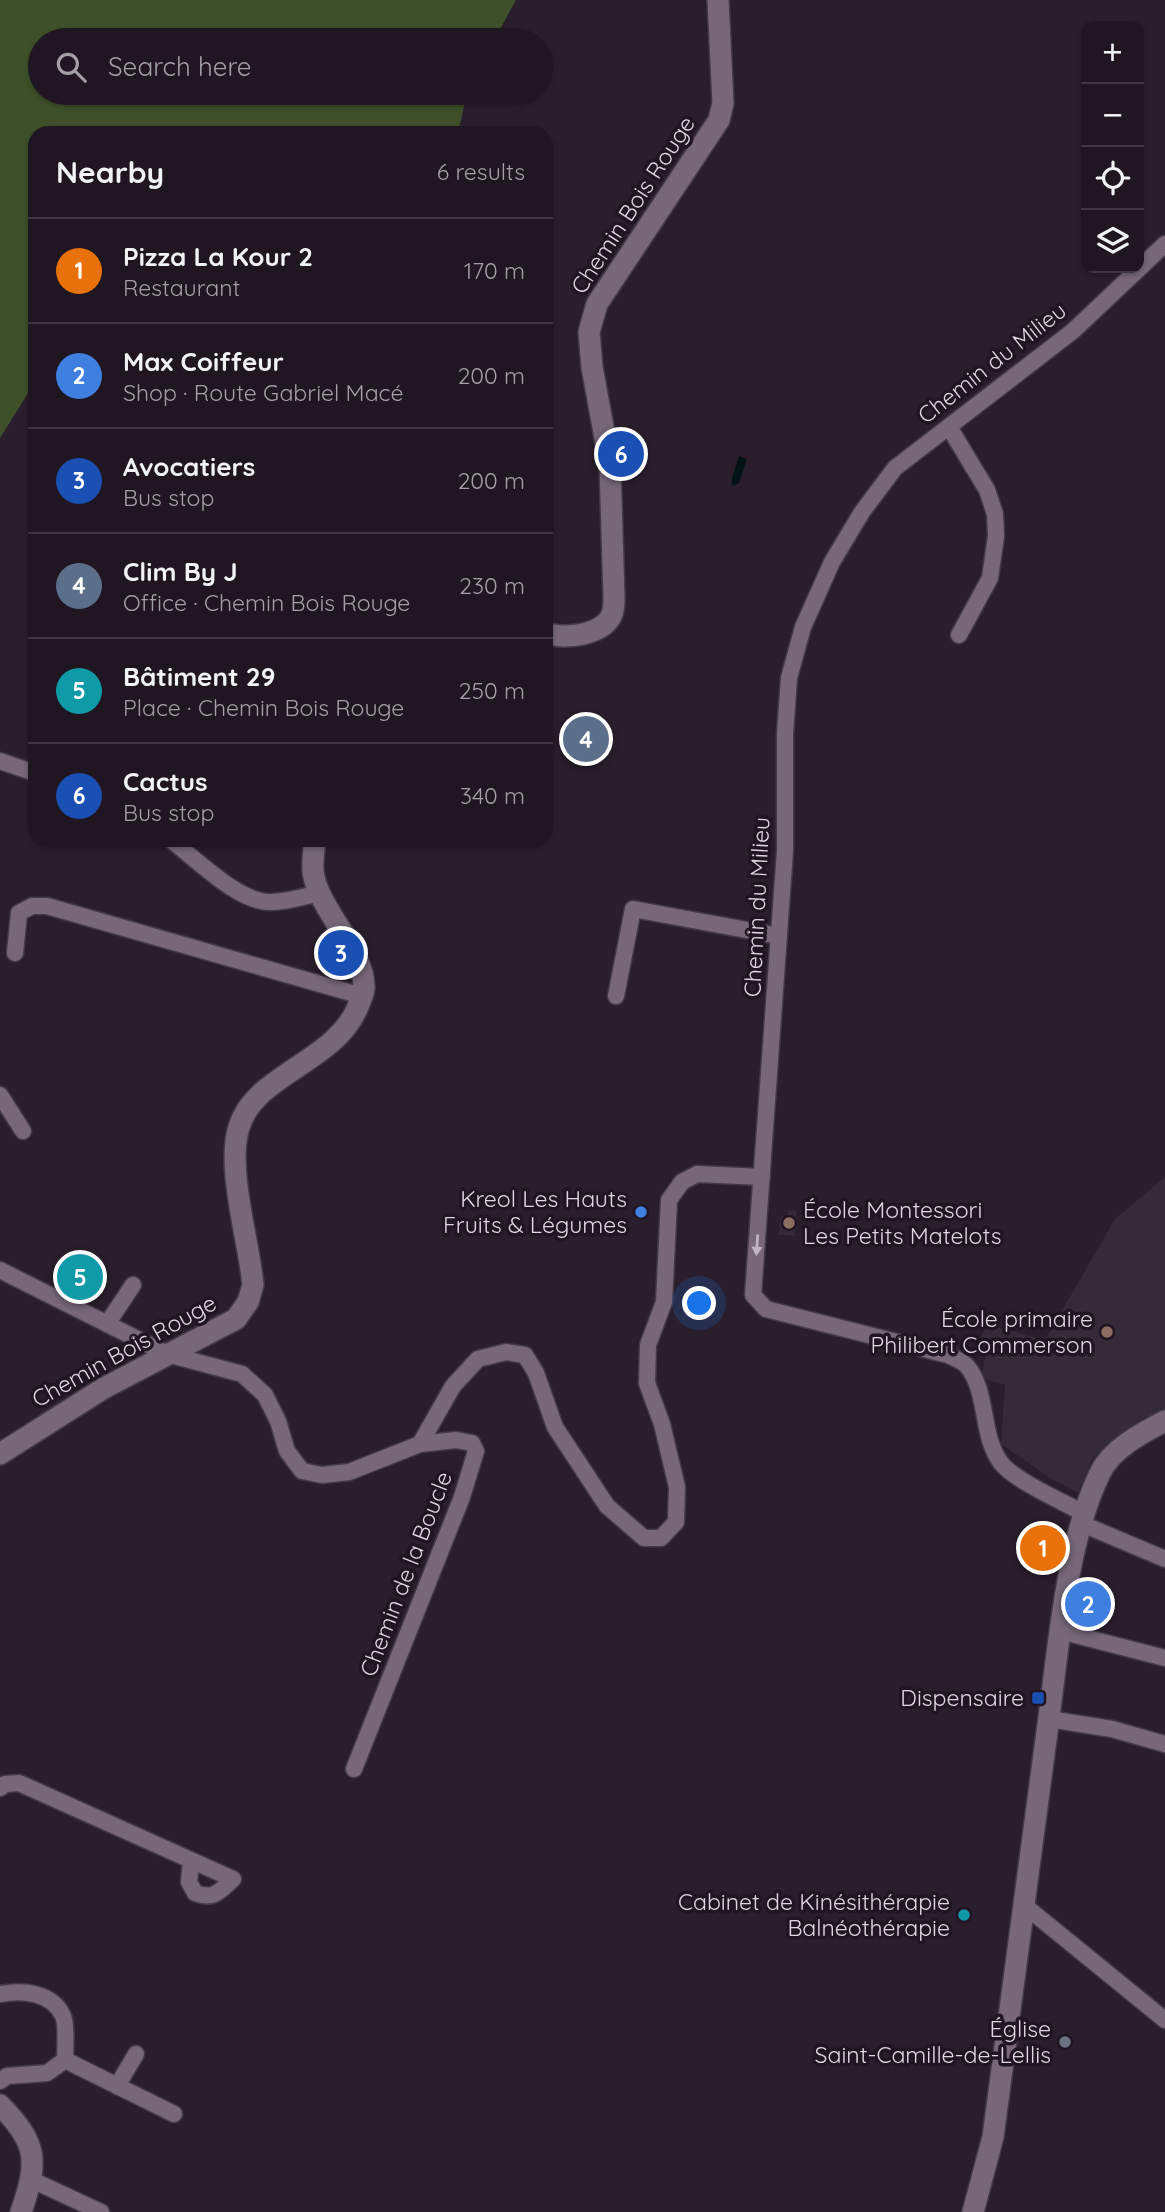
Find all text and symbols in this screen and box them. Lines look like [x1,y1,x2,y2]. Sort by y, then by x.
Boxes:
map controls [1081,21,1144,273]
button: + [1081,21,1144,84]
search box [28,28,553,105]
icon: search [52,48,90,86]
text: Search here [108,50,252,83]
button: − [1081,84,1144,147]
street label: Chemin Bois Rouge [564,110,701,299]
button: locate [1081,147,1144,210]
text: Nearby [56,153,164,191]
text: 6 results [437,157,525,186]
button: layers [1081,210,1144,273]
text: Pizza La Kour 2 [123,240,313,273]
text: 1 [75,256,83,285]
text: 170 m [464,256,525,285]
text: Restaurant [123,273,240,302]
street label: Chemin du Milieu [912,296,1072,430]
text: Max Coiffeur [123,345,284,378]
text: 2 [72,361,86,390]
text: 200 m [458,361,525,390]
text: Shop · Route Gabriel Macé [123,378,404,407]
pin: 6 [598,428,644,480]
text: Avocatiers [123,450,255,483]
text: 3 [73,466,85,495]
text: 200 m [458,466,525,495]
text: Bus stop [123,483,214,512]
text: Clim By J [123,555,238,588]
text: 4 [72,571,86,600]
text: 230 m [459,571,525,600]
text: Office · Chemin Bois Rouge [123,588,410,617]
text: Bâtiment 29 [123,660,275,693]
text: 5 [72,676,86,705]
text: 250 m [459,676,525,705]
text: Place · Chemin Bois Rouge [123,693,404,722]
pin: 4 [563,713,609,765]
text: Cactus [123,765,208,798]
text: 6 [73,781,85,810]
text: 340 m [460,781,525,810]
text: Bus stop [123,798,214,827]
street label: Chemin du Milieu [737,816,776,998]
pin: 3 [318,927,364,979]
place label: Kreol Les Hauts Fruits & Légumes [443,1184,627,1239]
place label: École Montessori Les Petits Matelots [803,1195,1001,1250]
marker: Kreol Les Hauts Fruits & Légumes [633,1204,649,1220]
marker: École Montessori Les Petits Matelots [781,1215,797,1231]
one-way arrow [751,1234,762,1256]
pin: 5 [57,1251,103,1303]
your location [682,1286,716,1320]
street label: Chemin Bois Rouge [27,1288,221,1413]
place label: École primaire Philibert Commerson [871,1304,1093,1359]
marker: École primaire Philibert Commerson [1099,1324,1115,1340]
street label: Chemin de la Boucle [353,1467,458,1680]
pin: 1 [1020,1522,1066,1574]
pin: 2 [1065,1578,1111,1630]
place label: Dispensaire [900,1683,1024,1712]
marker: Dispensaire [1030,1690,1046,1706]
place label: Cabinet de Kinésithérapie Balnéothérapie [678,1887,950,1942]
marker: Cabinet de Kinésithérapie Balnéothérapie [956,1907,972,1923]
place label: Église Saint-Camille-de-Lellis [815,2014,1051,2069]
marker: Église Saint-Camille-de-Lellis [1057,2034,1073,2050]

